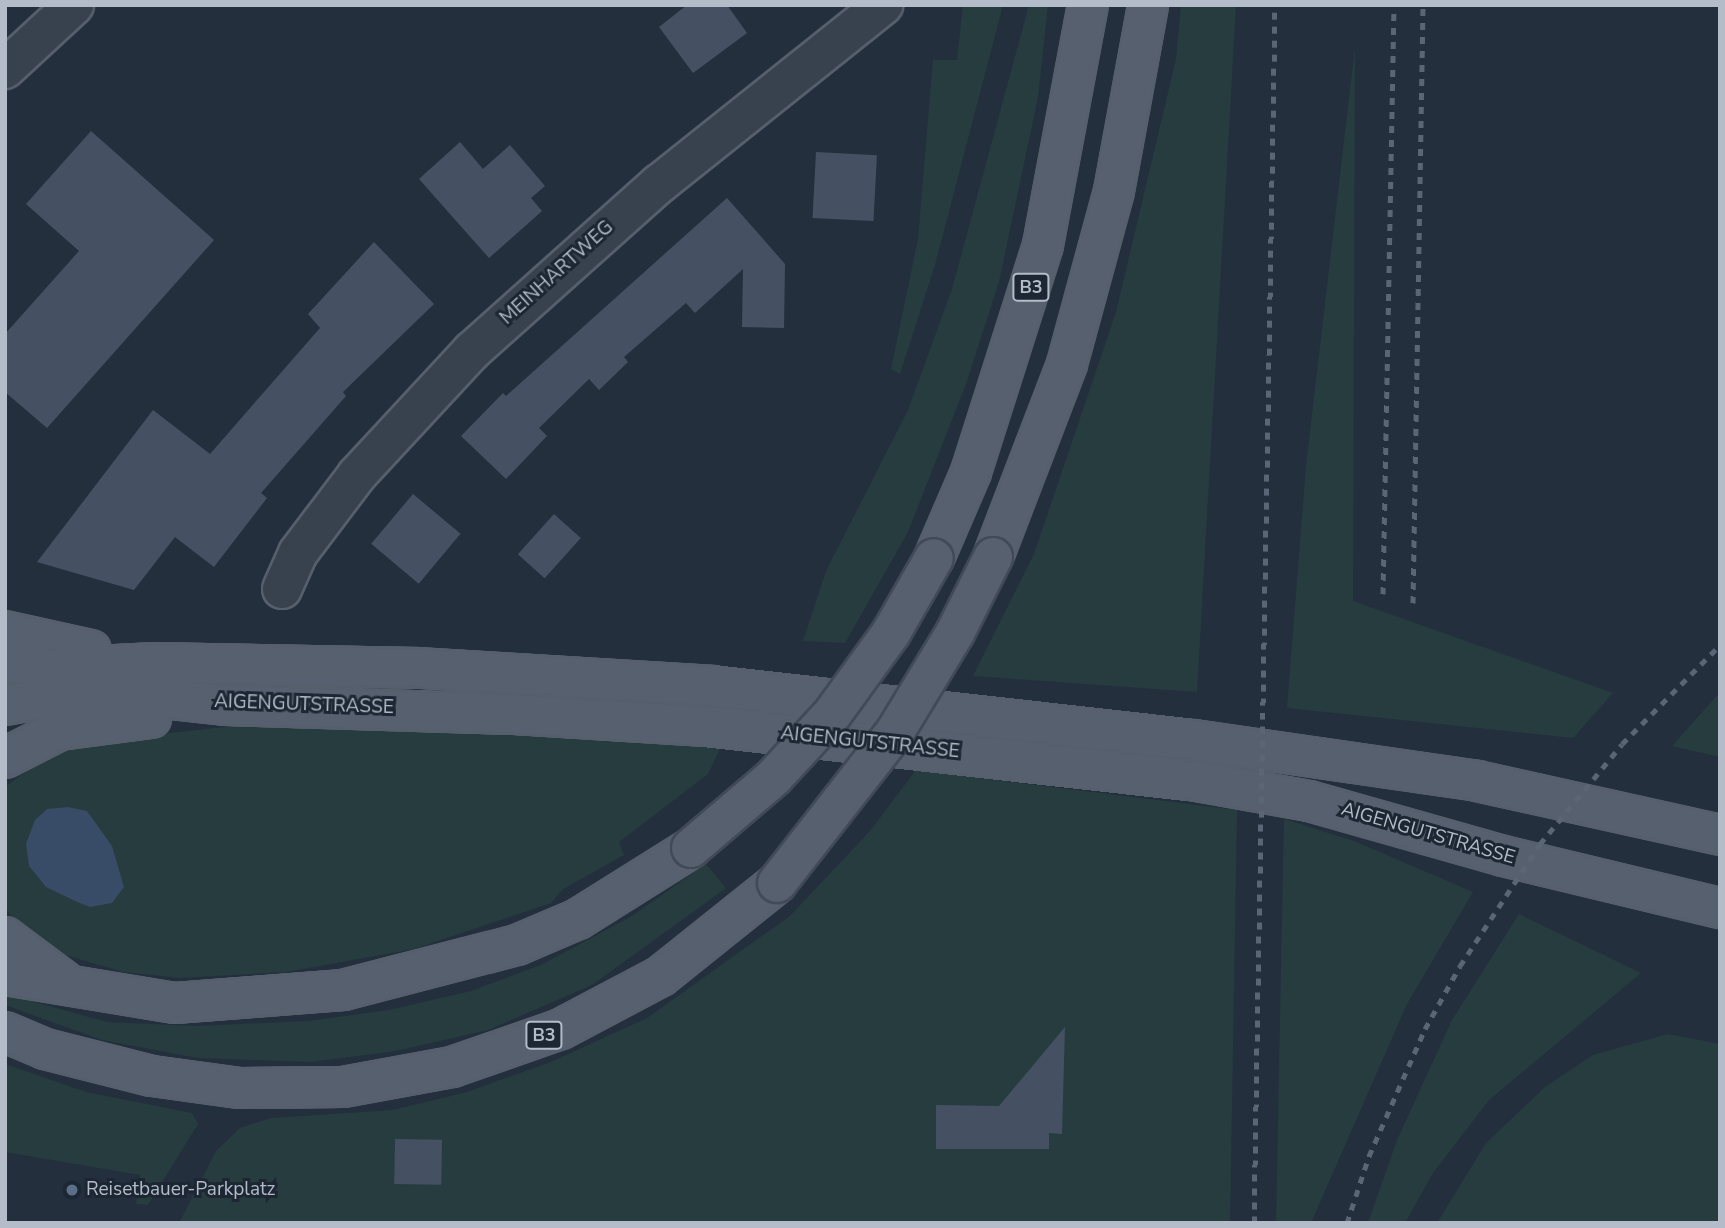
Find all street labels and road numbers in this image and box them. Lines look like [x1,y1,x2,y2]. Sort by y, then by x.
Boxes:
street label: MEINHARTWEG [496,216,618,330]
road number: B3 [1012,272,1050,302]
street label: AIGENGUTSTRASSE [214,690,394,720]
street label: AIGENGUTSTRASSE [779,722,961,764]
street label: AIGENGUTSTRASSE [1338,798,1518,870]
road number: B3 [525,1020,563,1050]

